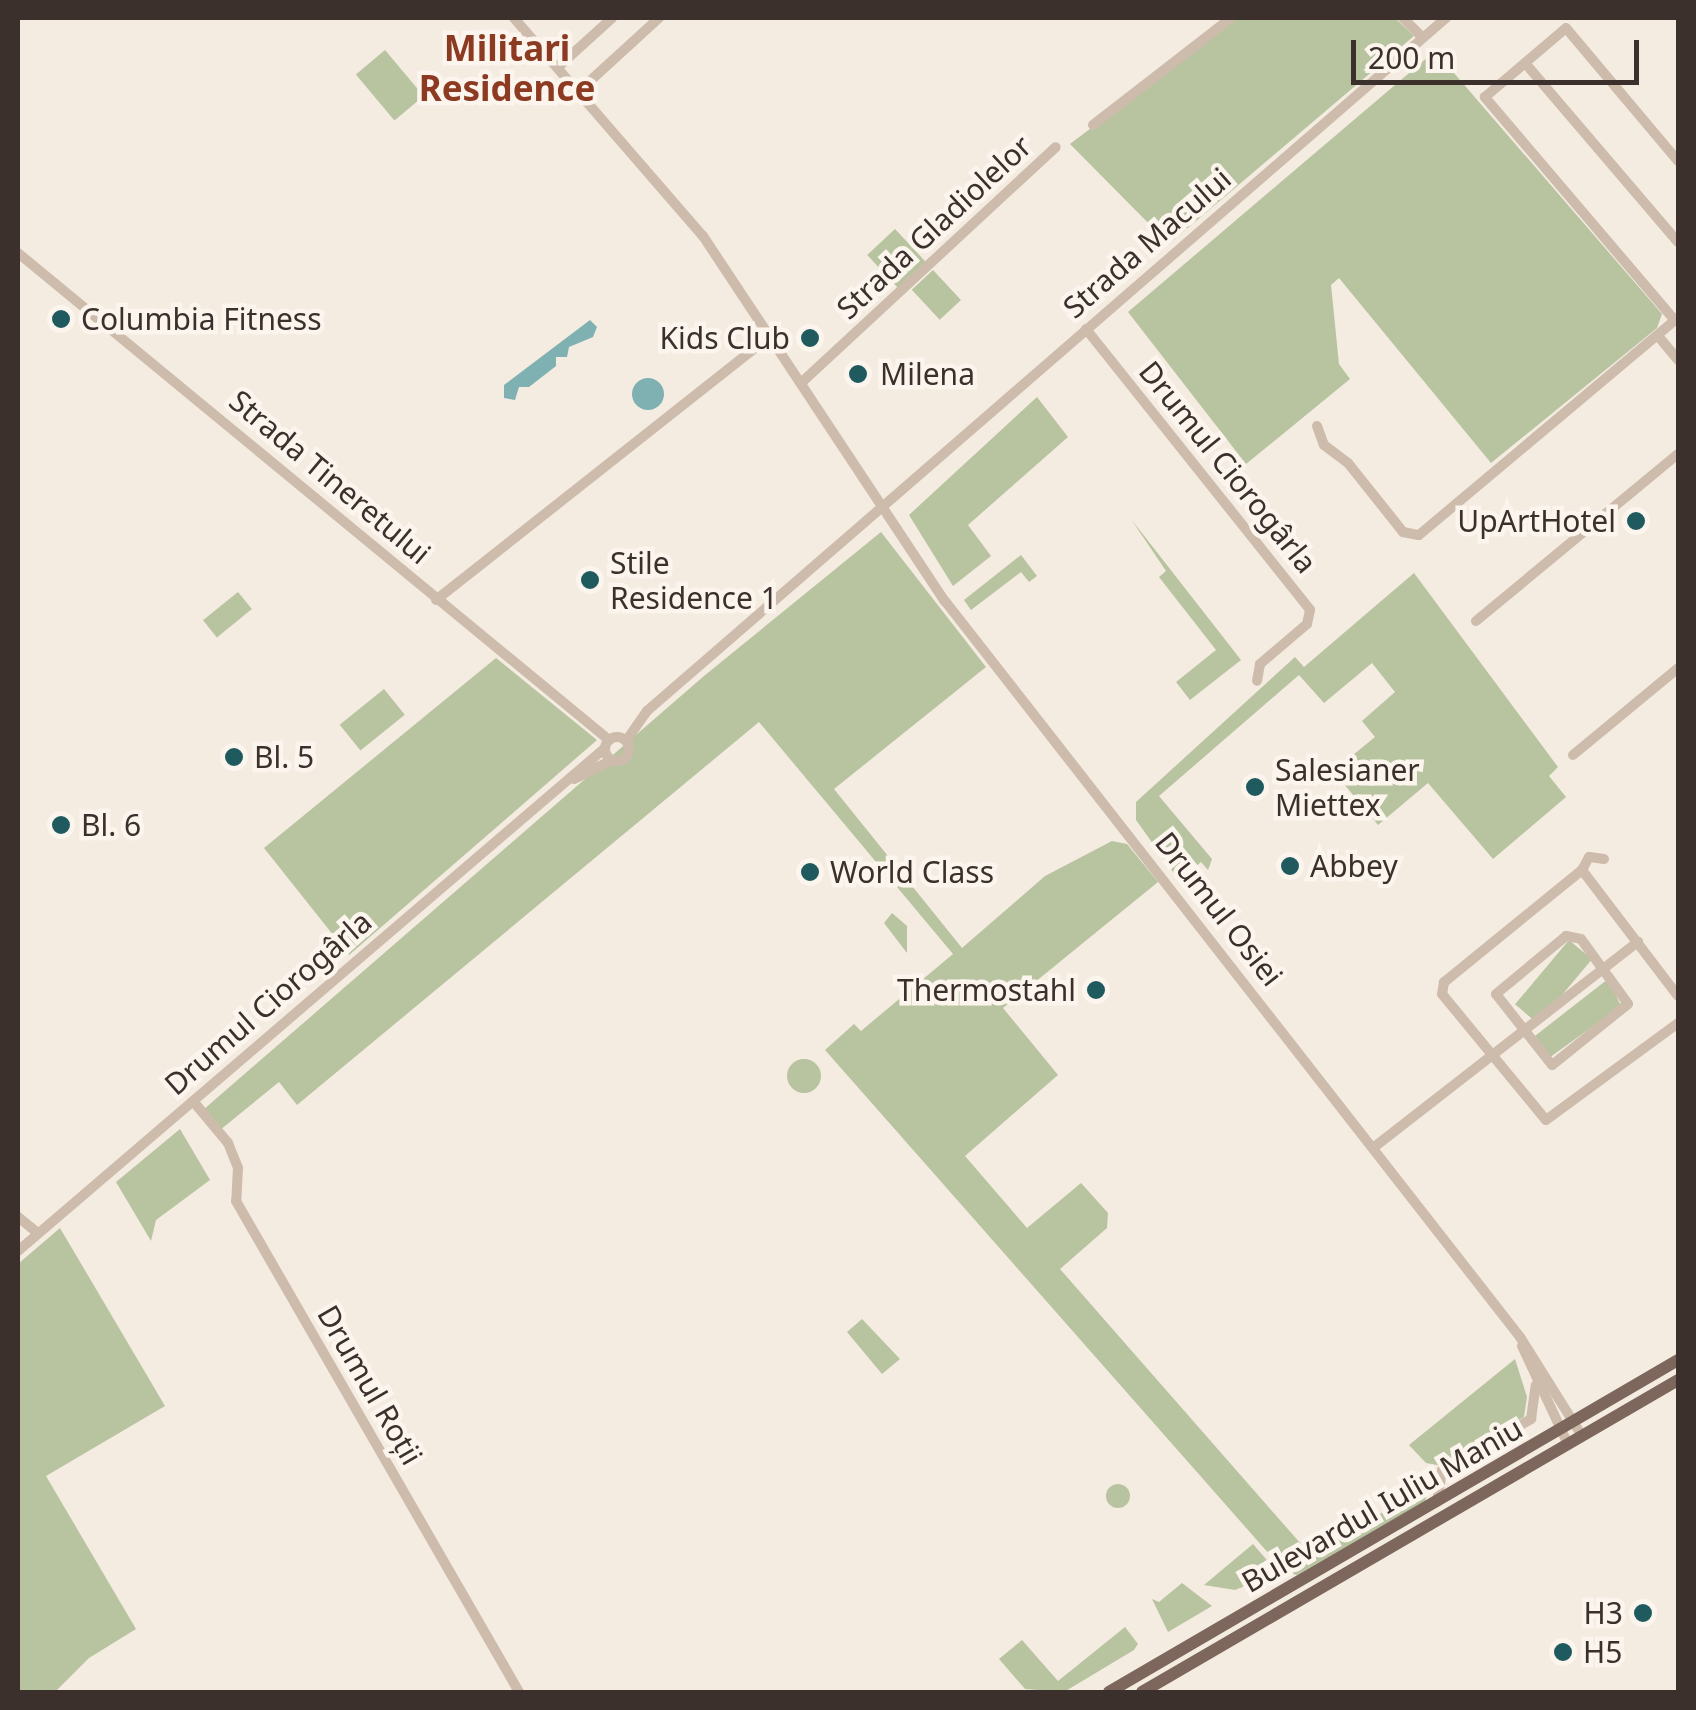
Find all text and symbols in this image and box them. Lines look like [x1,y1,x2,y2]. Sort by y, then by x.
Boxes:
scale bar [1356,20,1644,82]
district label: Militari Residence [419,27,595,109]
text: 200 m [1368,37,1455,78]
street label: Strada Gladiolelor [829,128,1039,326]
street label: Strada Macului [1056,161,1238,325]
place label: Columbia Fitness [81,301,322,337]
marker: Columbia Fitness [50,308,72,330]
place label: Kids Club [659,320,790,356]
marker: Kids Club [799,327,821,349]
street label: Drumul Ciorogârla [1132,354,1324,580]
place label: Milena [880,356,975,392]
marker: Milena [845,361,871,387]
street label: Strada Tineretului [222,383,438,571]
place label: UpArtHotel [1457,503,1616,539]
marker: UpArtHotel [1625,510,1647,532]
place label: Stile Residence 1 [610,545,778,616]
marker: Stile Residence 1 [579,569,601,591]
place label: Bl. 5 [254,739,314,775]
marker: Bl. 5 [223,746,245,768]
place label: Salesianer Miettex [1275,752,1420,822]
marker: Salesianer Miettex [1244,776,1266,798]
place label: Bl. 6 [81,807,141,843]
marker: Bl. 6 [50,814,72,836]
street label: Drumul Osiei [1148,825,1290,993]
place label: Abbey [1310,848,1398,884]
place label: World Class [830,854,994,890]
marker: Abbey [1279,855,1301,877]
marker: World Class [799,861,821,883]
street label: Drumul Ciorogârla [157,903,379,1103]
place label: Thermostahl [897,972,1076,1008]
marker: Thermostahl [1085,979,1107,1001]
street label: Drumul Roții [310,1299,430,1471]
street label: Bulevardul Iuliu Maniu [1235,1410,1529,1600]
place label: H3 [1584,1595,1623,1631]
marker: H3 [1632,1602,1654,1624]
place label: H5 [1583,1634,1622,1670]
marker: H5 [1552,1641,1574,1663]

